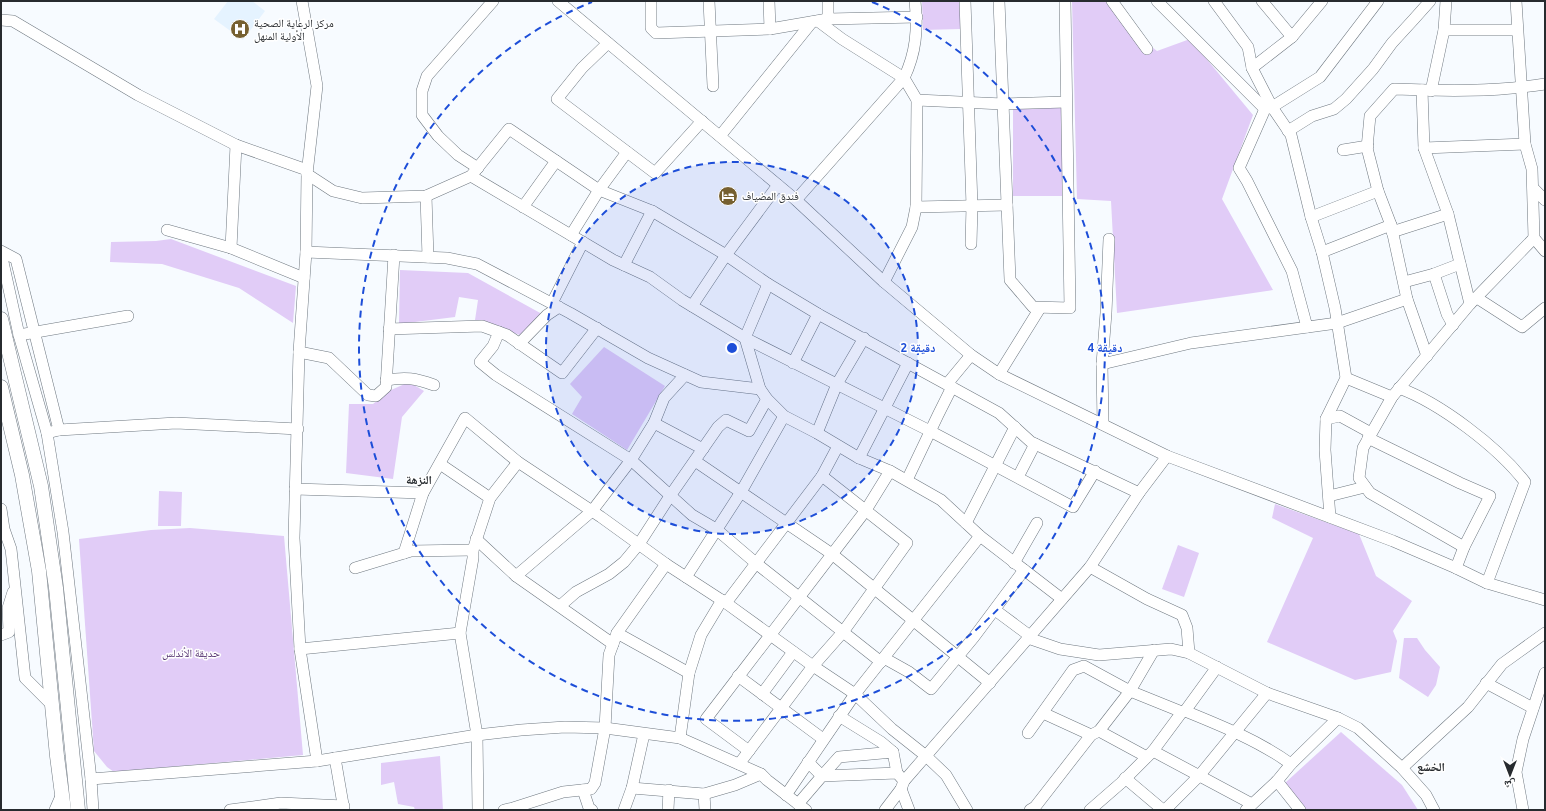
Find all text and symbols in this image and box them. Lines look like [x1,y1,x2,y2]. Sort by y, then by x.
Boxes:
place label: مركز الرعاية الصحية الأولية المنهل [254,17,334,43]
hospital icon: مركز الرعاية الصحية الأولية المنهل [229,18,251,40]
hotel icon: فندق المضياف [717,185,739,207]
place label: فندق المضياف [742,190,799,203]
centre of rings [725,341,739,355]
text: 2 دقيقة [901,341,935,355]
text: 4 دقيقة [1088,341,1122,355]
district label: النزهة [406,473,432,487]
park label: حديقة الأندلس [162,647,220,660]
north arrow [1490,755,1530,795]
district label: الخشع [1417,760,1445,775]
text: ش [1504,777,1516,791]

